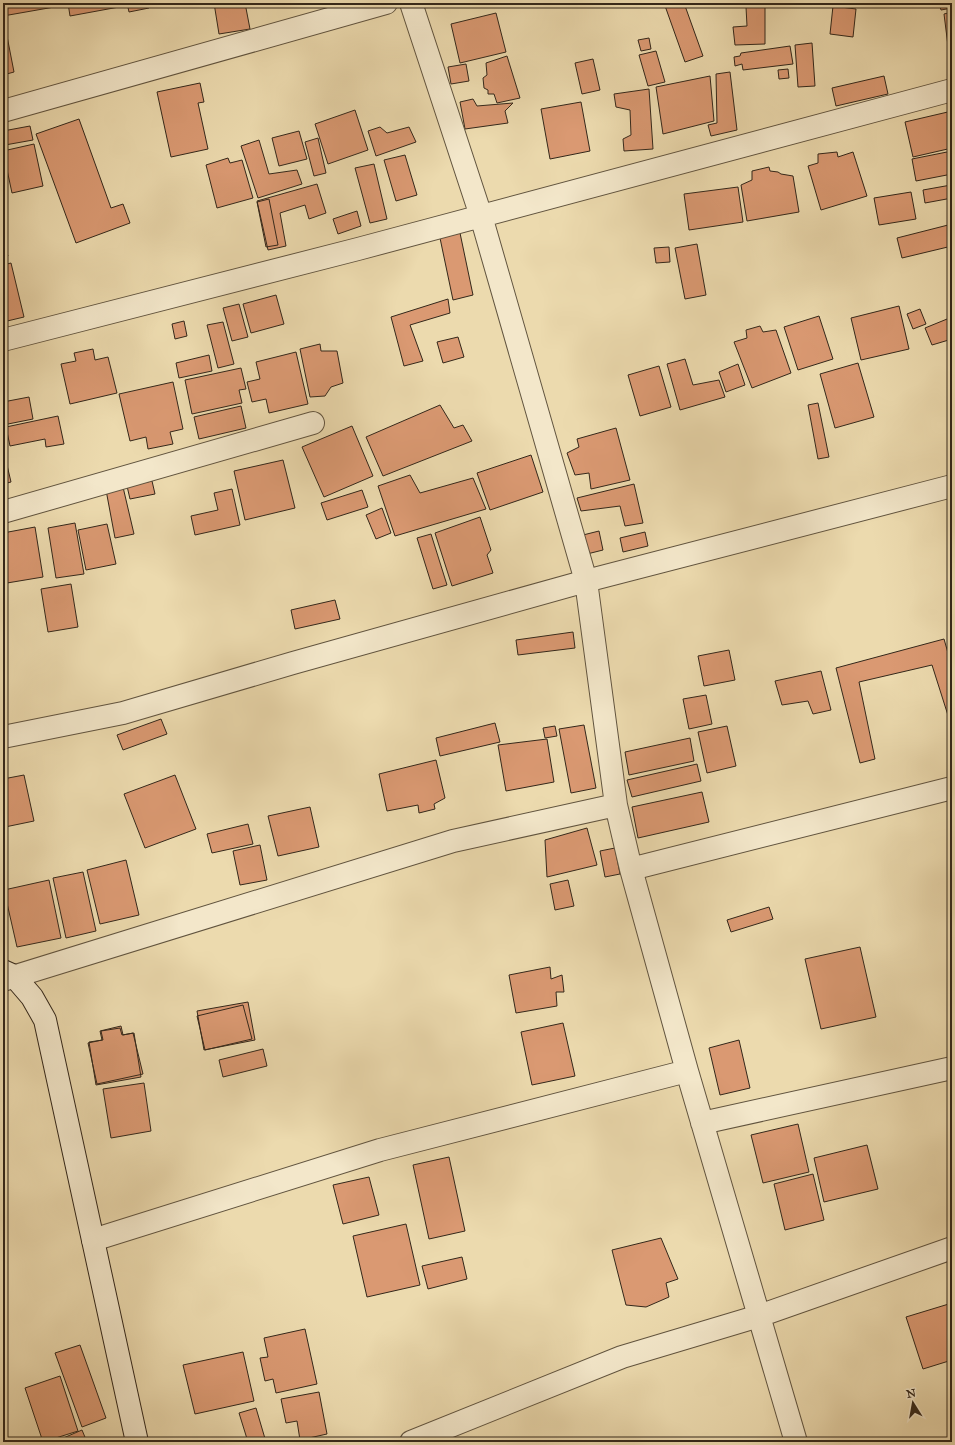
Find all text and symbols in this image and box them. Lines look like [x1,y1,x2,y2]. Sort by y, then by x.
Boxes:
north arrow [893,1383,933,1423]
text: N [905,1386,918,1401]

